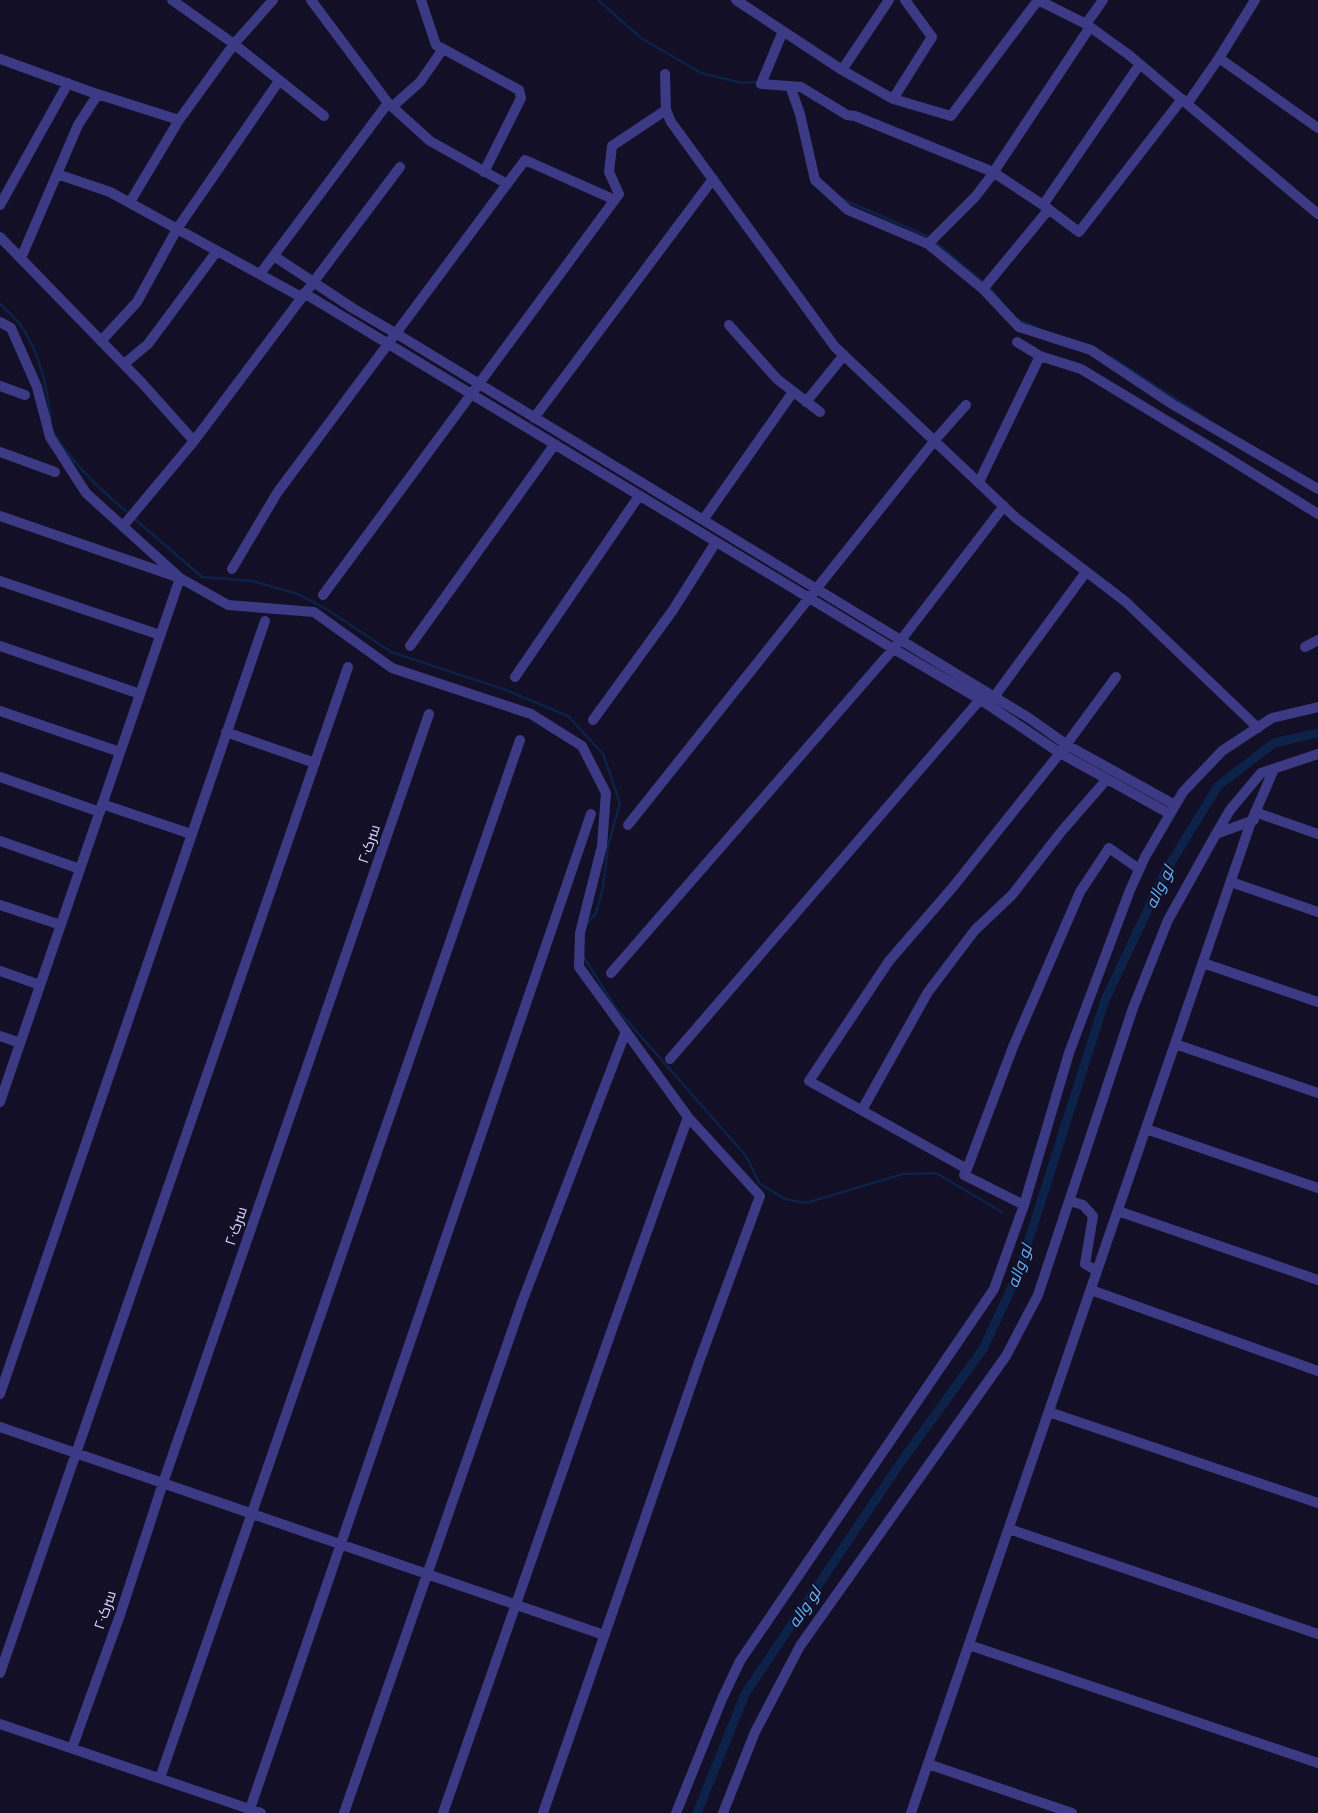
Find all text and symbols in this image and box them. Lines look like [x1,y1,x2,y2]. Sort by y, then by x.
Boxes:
street label: سرک۲۰ [353,822,384,866]
water label: لو واله [1141,861,1179,911]
street label: سرک۲۰ [220,1204,251,1248]
water label: لو واله [1003,1240,1037,1290]
water label: لو واله [784,1581,826,1631]
street label: سرک۲۰ [89,1588,120,1632]

